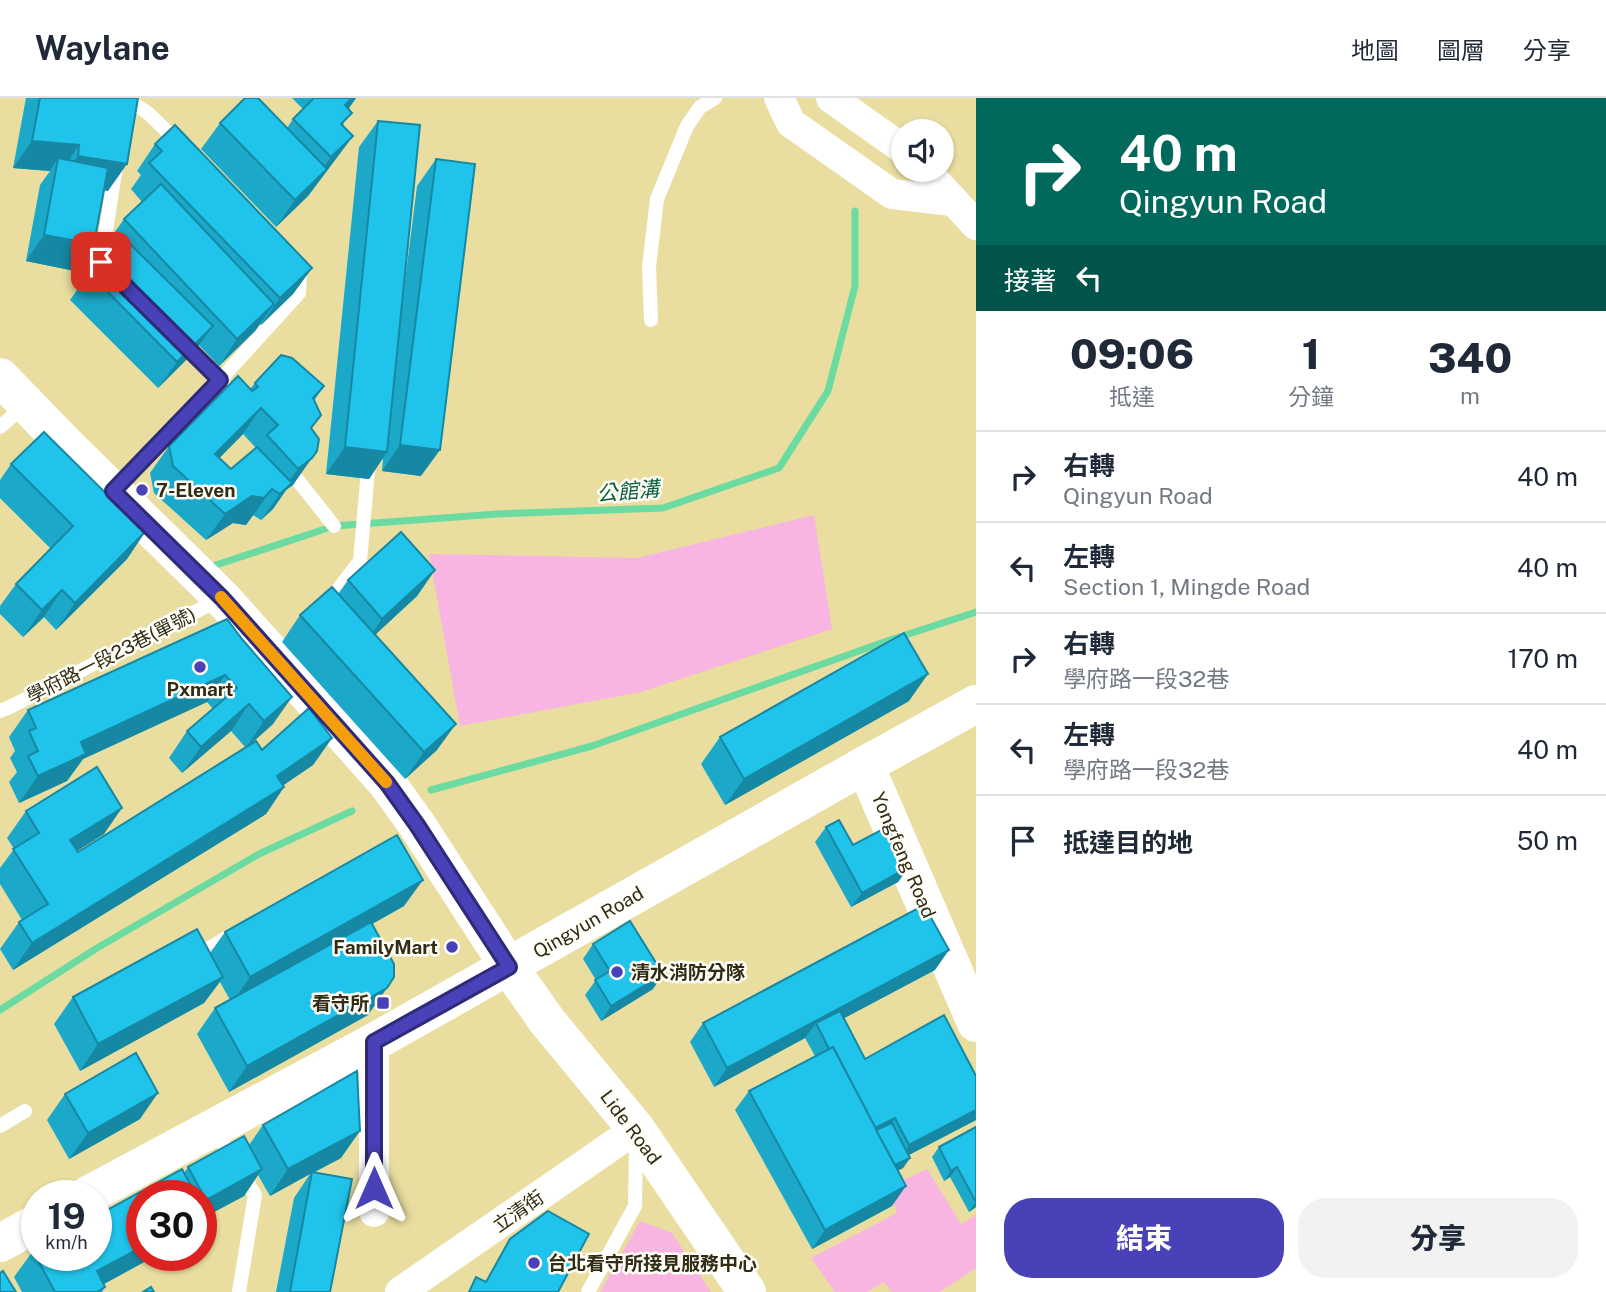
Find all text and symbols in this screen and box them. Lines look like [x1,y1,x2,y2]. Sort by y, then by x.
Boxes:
text: Waylane [35,29,170,67]
text: 地圖 [1351,36,1399,64]
text: 圖層 [1437,36,1485,64]
text: 分享 [1523,36,1571,64]
map controls [891,119,954,182]
button: sound [891,119,954,182]
text: 40 m [1119,124,1238,182]
icon: right [1004,126,1095,217]
text: Qingyun Road [1119,183,1327,220]
pin [71,232,131,292]
icon: arrive [82,243,120,281]
icon: left [1070,259,1108,297]
text: 接著 [1004,265,1056,296]
text: 09:06 [1070,329,1194,378]
text: 1 [1302,329,1320,378]
text: 340 [1428,333,1512,382]
text: m [1460,382,1480,409]
text: 抵達 [1109,383,1155,410]
text: 分鐘 [1288,383,1334,410]
text: 右轉 [1063,450,1115,481]
icon: right [1004,458,1042,496]
text: 40 m [1517,461,1578,492]
water label: 公館溝 [596,476,663,506]
place label: 7-Eleven [156,479,235,501]
marker: 7-Eleven [134,482,150,498]
text: Qingyun Road [1063,482,1213,509]
text: 左轉 [1063,541,1115,572]
icon: left [1004,549,1042,587]
text: 40 m [1517,552,1578,583]
text: Section 1, Mingde Road [1063,573,1310,600]
street label: 學府路一段23巷(單號) [23,603,199,707]
text: 右轉 [1063,628,1115,659]
icon: right [1004,640,1042,678]
text: 170 m [1508,643,1578,674]
marker: Pxmart [192,659,208,675]
text: 學府路一段32巷 [1063,665,1229,692]
place label: Pxmart [167,678,234,700]
text: 左轉 [1063,719,1115,750]
icon: left [1004,731,1042,769]
text: 40 m [1517,734,1578,765]
text: 學府路一段32巷 [1063,756,1229,783]
street label: Yongfeng Road [868,789,940,921]
icon: arrive [1004,822,1042,860]
text: 50 m [1517,825,1578,856]
text: 抵達目的地 [1063,827,1193,858]
street label: Qingyun Road [529,882,647,962]
place label: FamilyMart [333,936,438,958]
marker: FamilyMart [444,939,460,955]
place label: 清水消防分隊 [631,961,745,983]
marker: 清水消防分隊 [609,964,625,980]
place label: 看守所 [312,992,369,1014]
marker: 看守所 [375,995,391,1011]
street label: Lide Road [596,1086,666,1168]
position arrow [337,1151,411,1225]
speed limit sign: 30 [126,1180,217,1271]
street label: 立清街 [488,1186,548,1236]
text: 19 [47,1196,86,1237]
button: 結束 [1004,1198,1284,1278]
button: 分享 [1298,1198,1578,1278]
text: km/h [45,1232,88,1253]
place label: 台北看守所接見服務中心 [548,1252,757,1274]
marker: 台北看守所接見服務中心 [526,1255,542,1271]

